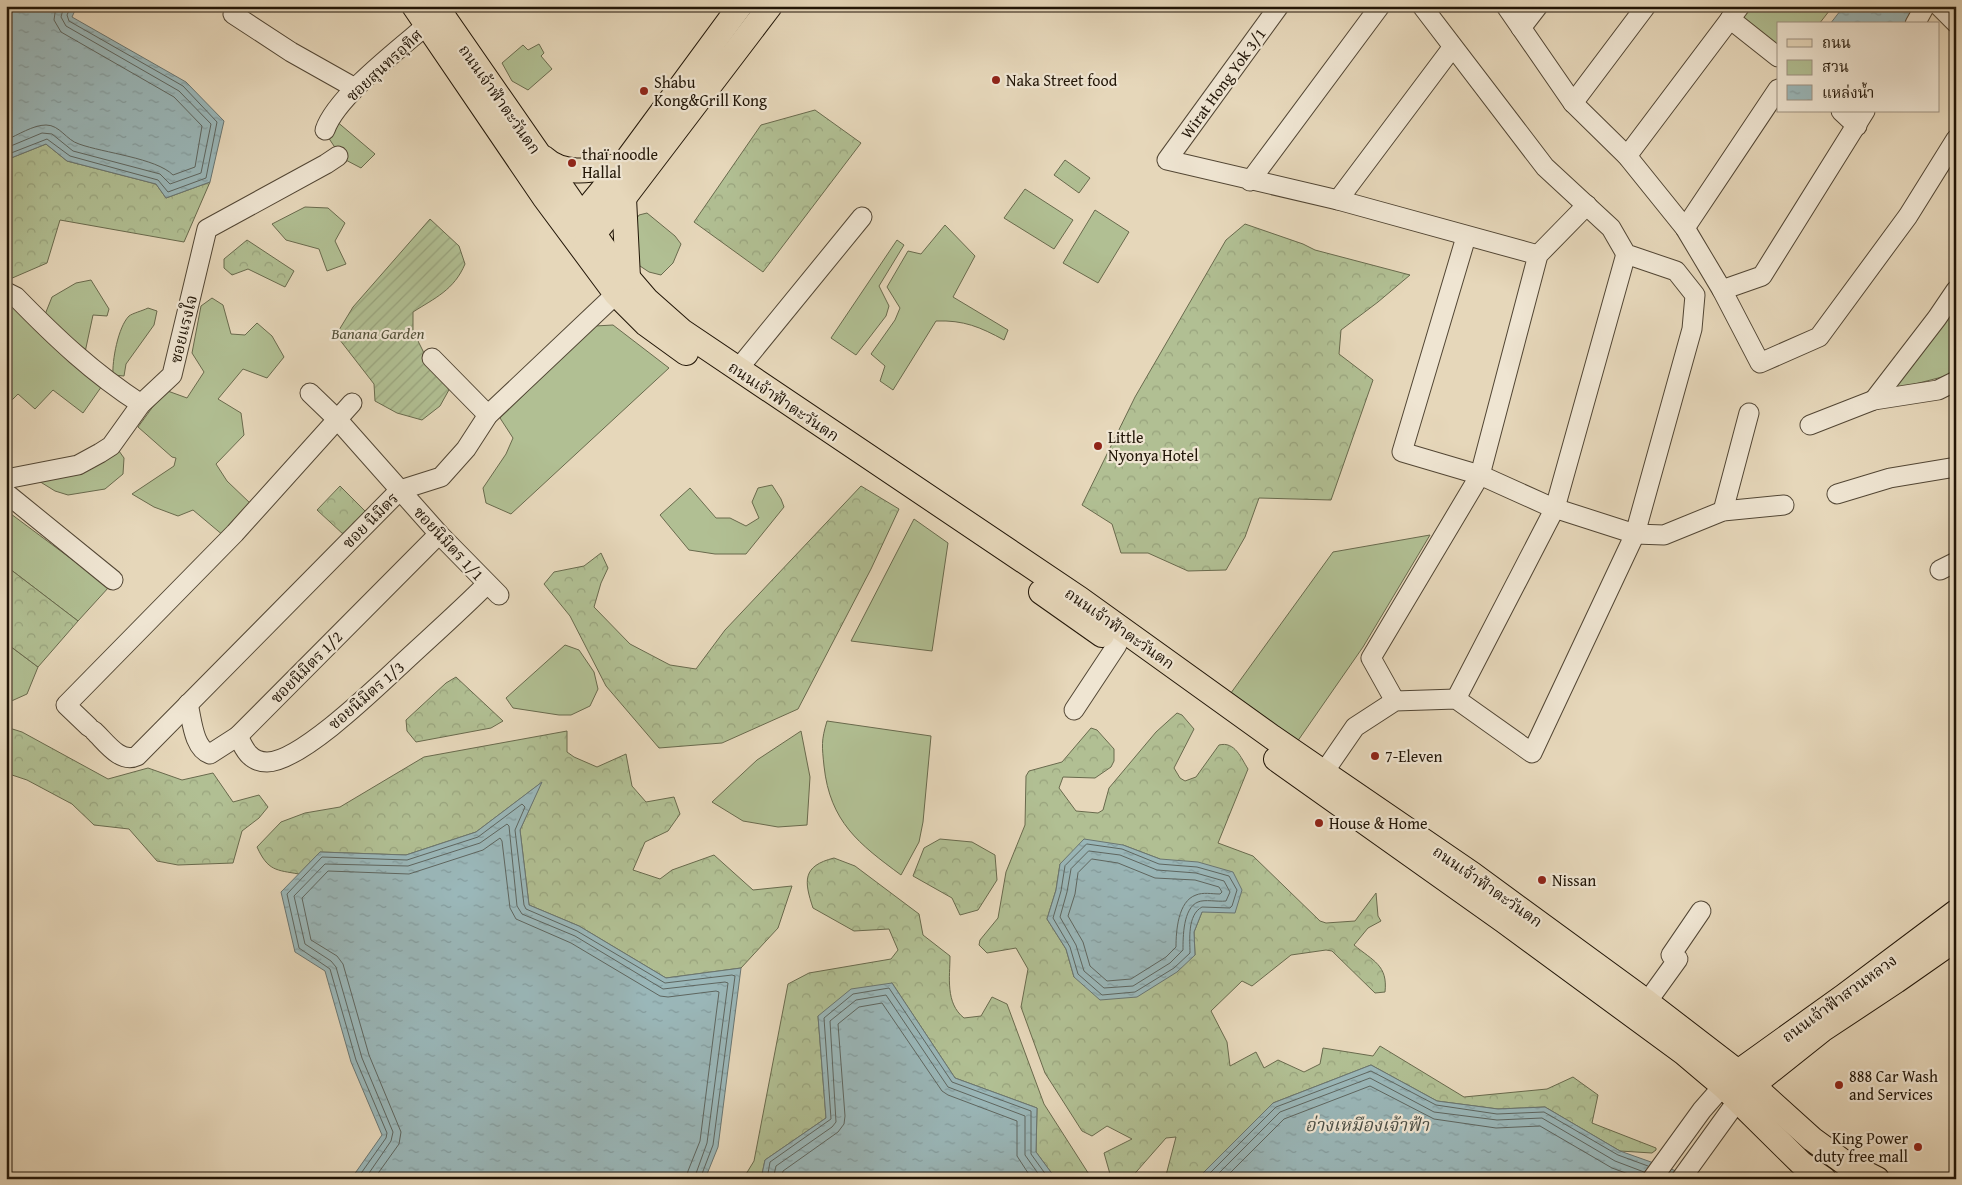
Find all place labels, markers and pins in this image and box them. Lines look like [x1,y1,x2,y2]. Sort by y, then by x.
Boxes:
place label: Naka Street food [1006,68,1118,92]
place label: Shabu Kong&Grill Kong [654,70,767,112]
marker: Naka Street food [990,74,1002,86]
marker: Shabu Kong&Grill Kong [638,85,650,97]
place label: thaï noodle Hallal [582,142,658,184]
marker: thaï noodle Hallal [566,157,578,169]
place label: Little Nyonya Hotel [1108,425,1199,467]
marker: Little Nyonya Hotel [1092,440,1104,452]
place label: 7-Eleven [1385,744,1442,768]
marker: 7-Eleven [1369,750,1381,762]
place label: House & Home [1329,811,1428,835]
marker: House & Home [1313,817,1325,829]
place label: Nissan [1552,868,1596,892]
marker: Nissan [1536,874,1548,886]
place label: 888 Car Wash and Services [1849,1064,1938,1106]
marker: 888 Car Wash and Services [1833,1079,1845,1091]
place label: King Power duty free mall [1814,1126,1909,1168]
marker: King Power duty free mall [1912,1141,1924,1153]

